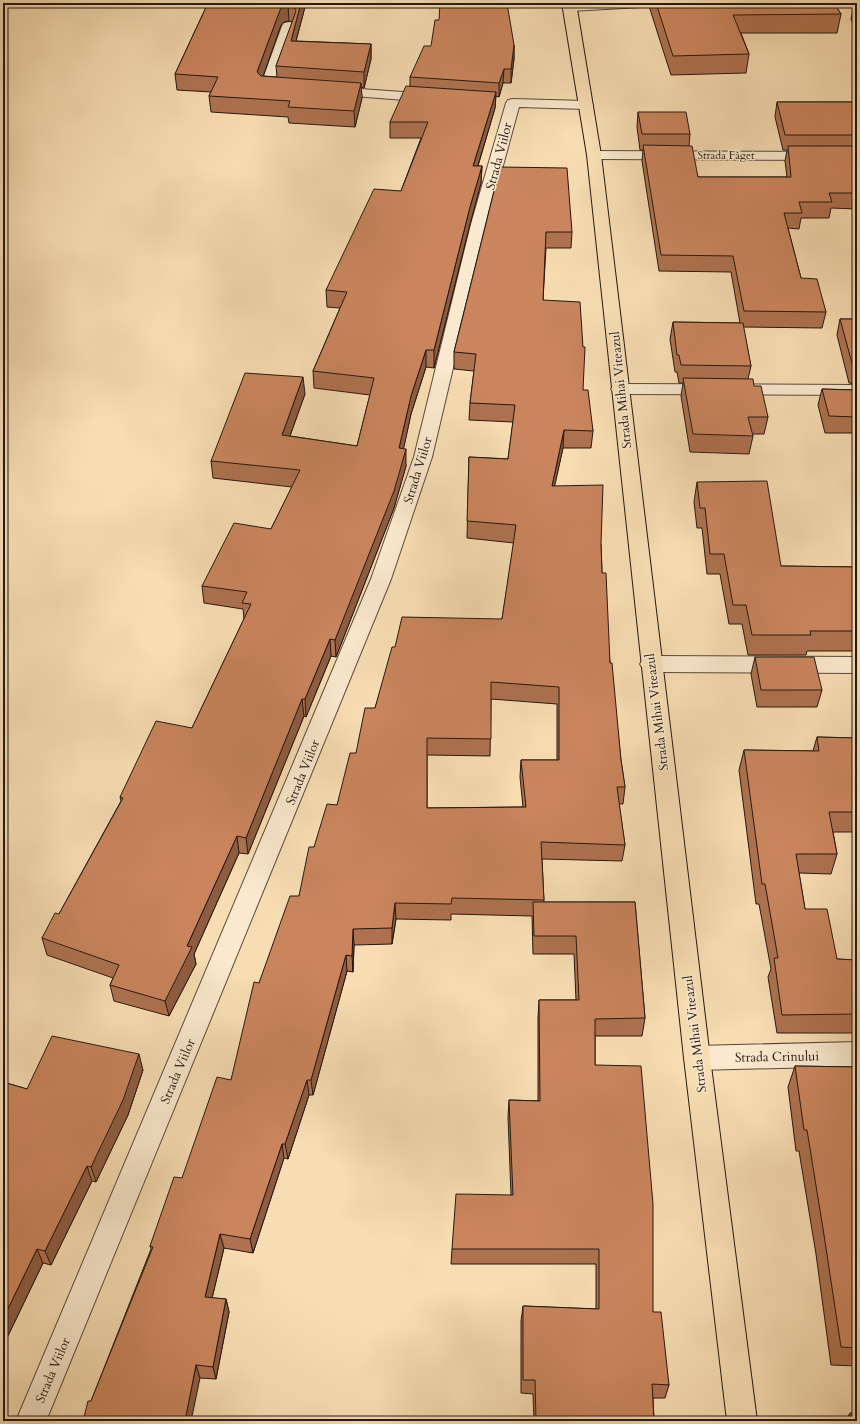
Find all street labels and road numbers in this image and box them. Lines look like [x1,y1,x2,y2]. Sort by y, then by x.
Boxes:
street label: Strada Viilor [481,120,517,192]
street label: Strada Făget [698,148,755,163]
street label: Strada Mihai Viteazul [606,330,636,449]
street label: Strada Viilor [399,434,437,506]
street label: Strada Mihai Viteazul [641,652,673,771]
street label: Strada Viilor [282,737,324,808]
street label: Strada Mihai Viteazul [679,974,711,1093]
street label: Strada Viilor [156,1036,200,1107]
street label: Strada Crinului [735,1047,819,1067]
street label: Strada Viilor [31,1335,75,1406]

